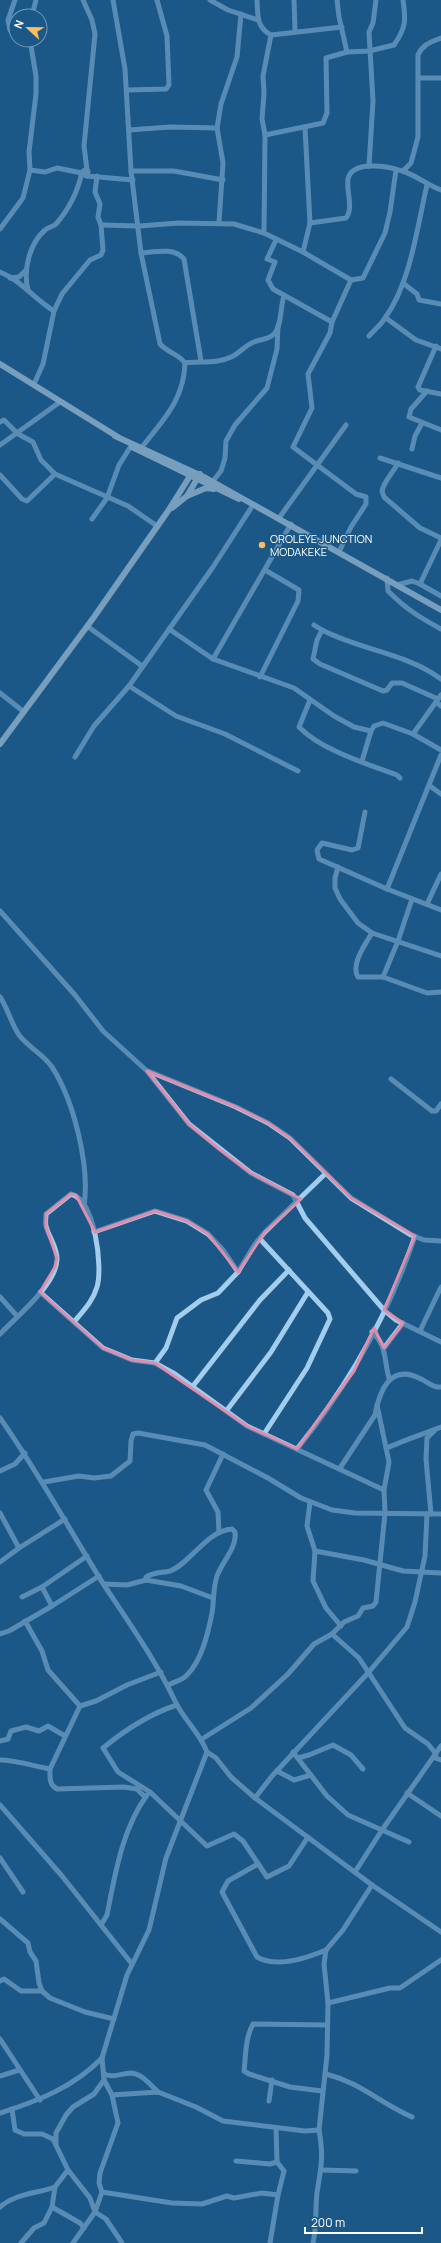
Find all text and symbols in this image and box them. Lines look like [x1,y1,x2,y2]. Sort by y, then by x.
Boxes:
north arrow [8,8,48,48]
text: N [10,18,27,31]
place label: OROLEYE JUNCTION MODAKEKE [270,531,372,559]
marker: OROLEYE JUNCTION MODAKEKE [257,540,267,550]
scale bar [305,2209,422,2235]
text: 200 m [311,2214,345,2231]

